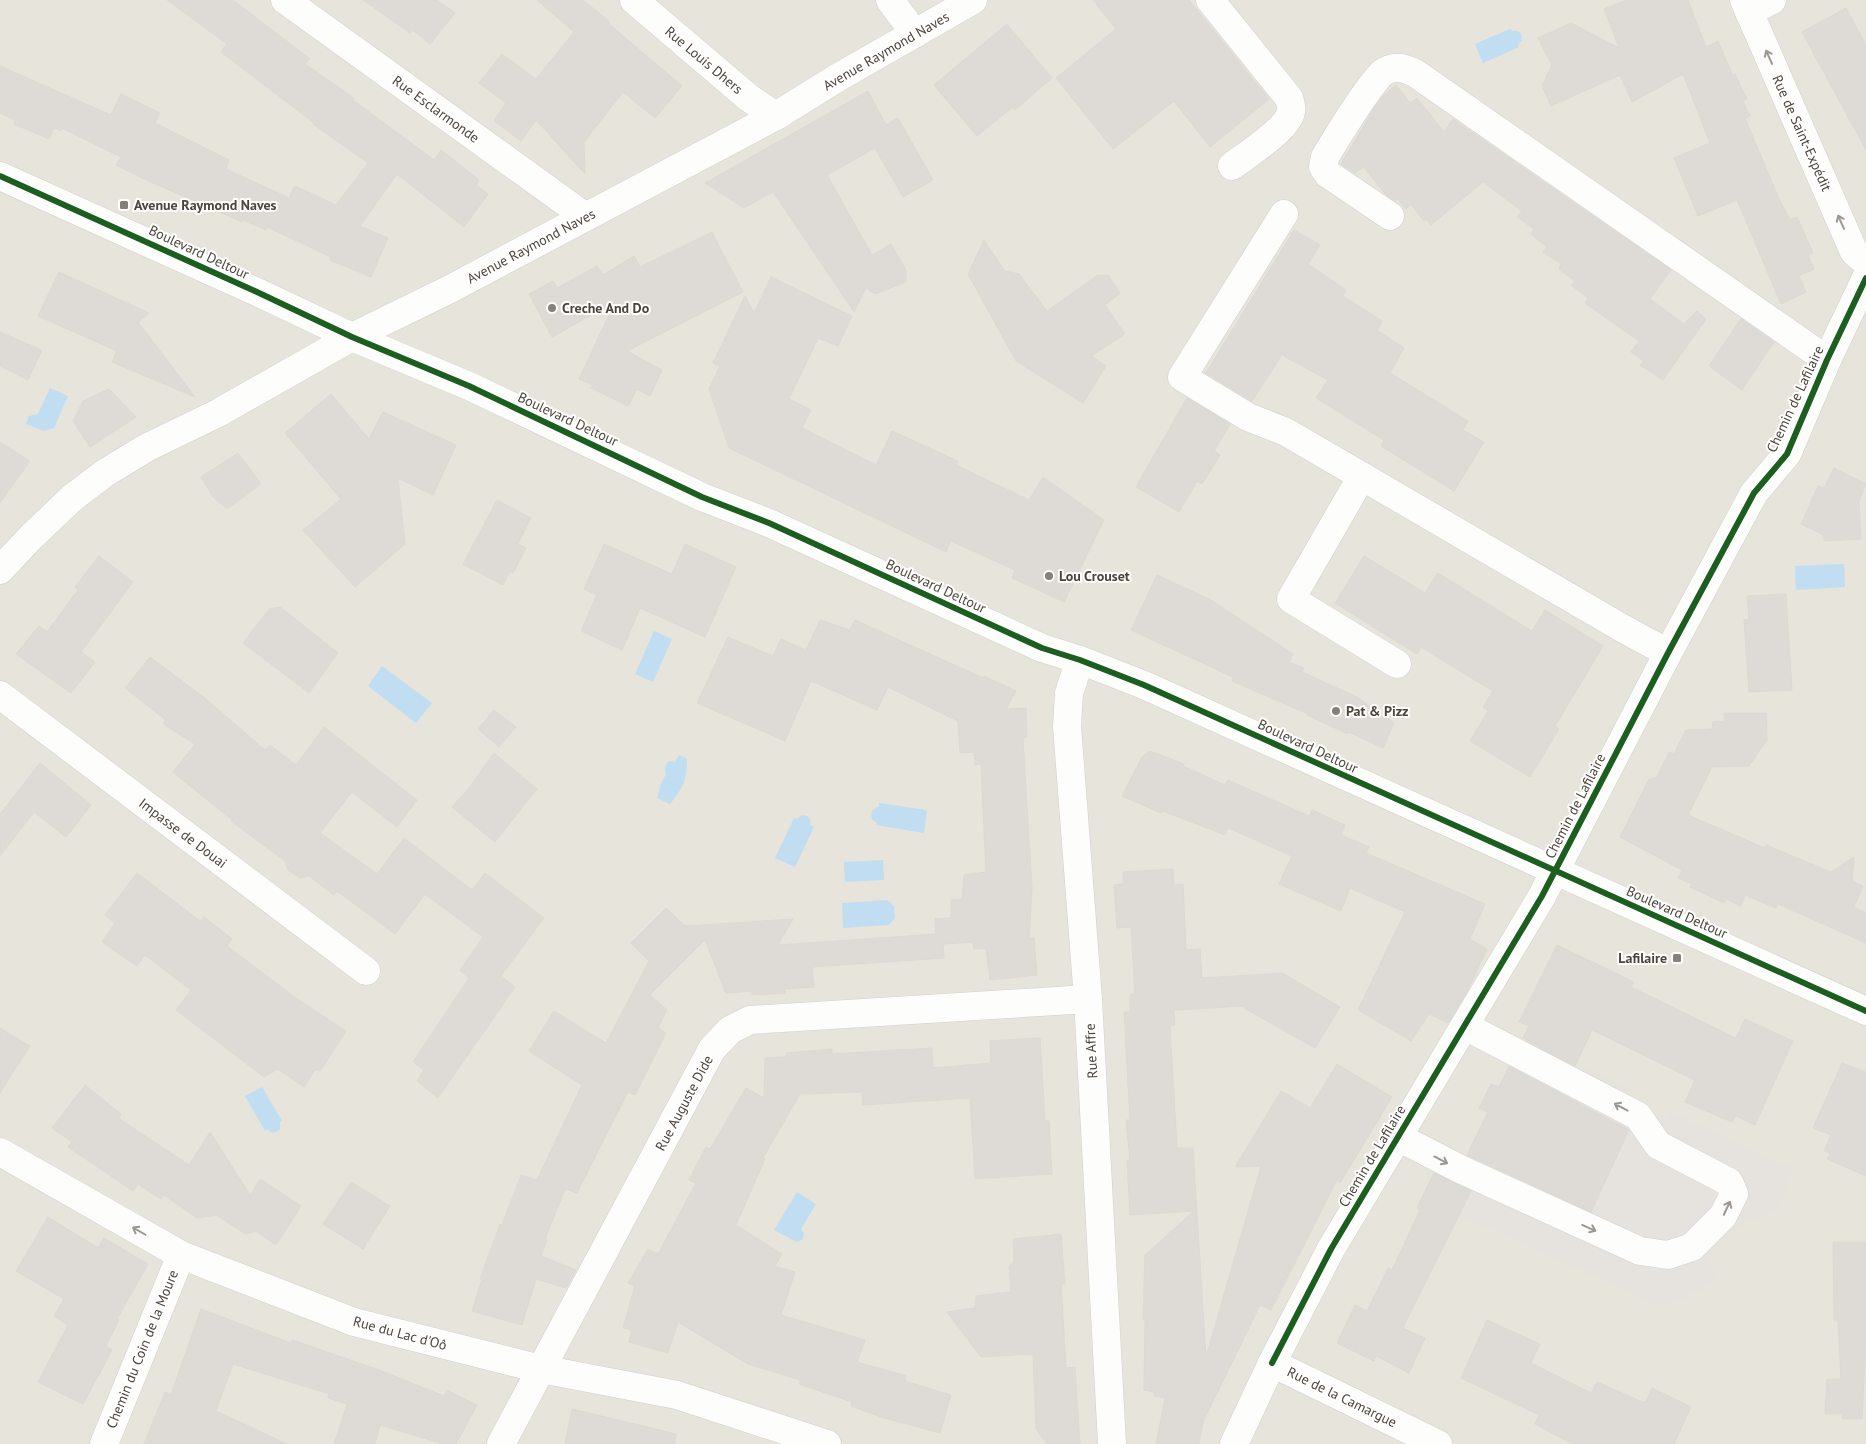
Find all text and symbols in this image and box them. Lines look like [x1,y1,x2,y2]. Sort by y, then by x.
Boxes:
street label: Avenue Raymond Naves [820,7,952,95]
street label: Rue Louis Dhers [661,22,747,98]
one-way arrow [1763,50,1773,65]
street label: Rue Esclarmonde [389,71,483,147]
street label: Rue de Saint-Expédit [1768,72,1836,194]
place label: Avenue Raymond Naves [134,196,277,214]
marker: Avenue Raymond Naves [118,199,130,211]
street label: Avenue Raymond Naves [464,204,598,287]
one-way arrow [1835,215,1845,230]
street label: Boulevard Deltour [146,221,252,283]
place label: Creche And Do [562,299,650,317]
marker: Creche And Do [546,302,558,314]
street label: Chemin de Lafilaire [1762,343,1828,455]
street label: Boulevard Deltour [515,388,621,450]
street label: Boulevard Deltour [883,555,989,617]
place label: Lou Crouset [1059,567,1130,585]
marker: Lou Crouset [1043,570,1055,582]
place label: Pat & Pizz [1346,702,1409,720]
marker: Pat & Pizz [1330,705,1342,717]
street label: Boulevard Deltour [1255,715,1361,777]
street label: Chemin de Lafilaire [1541,750,1609,862]
street label: Impasse de Douai [135,794,231,872]
street label: Boulevard Deltour [1624,882,1730,942]
place label: Lafilaire [1618,949,1667,967]
marker: Lafilaire [1671,952,1683,964]
street label: Rue Affre [1081,1023,1101,1079]
street label: Rue Auguste Dide [651,1052,717,1154]
street label: Chemin de Lafilaire [1334,1102,1410,1210]
one-way arrow [1614,1102,1629,1112]
one-way arrow [1434,1155,1448,1165]
one-way arrow [1723,1201,1733,1216]
one-way arrow [1581,1223,1596,1233]
one-way arrow [131,1226,146,1236]
street label: Chemin du Coin de la Moure [102,1267,182,1431]
street label: Rue du Lac d'Oô [351,1312,449,1354]
street label: Rue de la Camargue [1284,1363,1400,1431]

